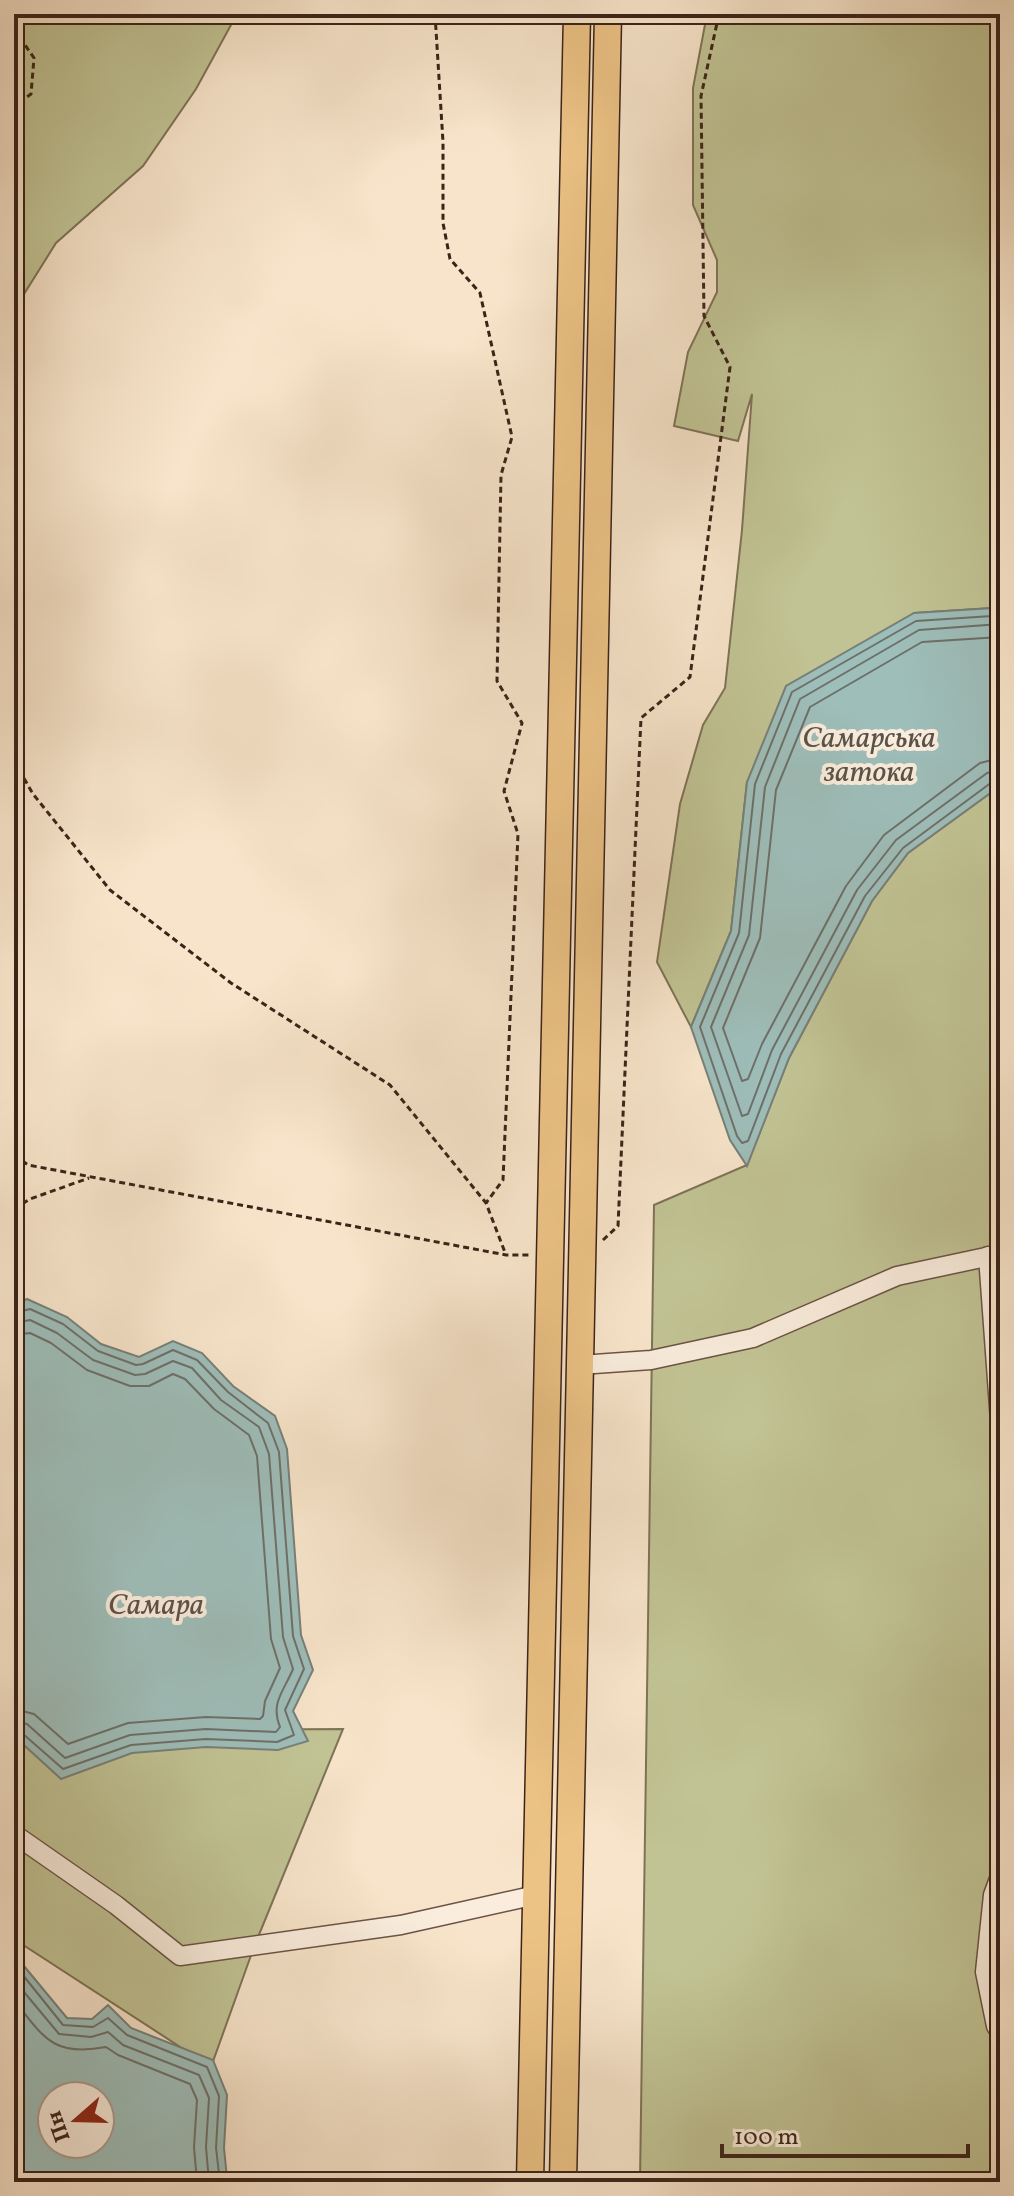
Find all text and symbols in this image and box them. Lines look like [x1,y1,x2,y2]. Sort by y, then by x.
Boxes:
water label: Самарська затока [802,718,936,794]
water label: Самара [108,1585,204,1627]
north arrow [36,2080,116,2160]
text: Пн [40,2106,79,2146]
scale bar [722,2108,968,2158]
text: 100 m [734,2121,799,2155]

